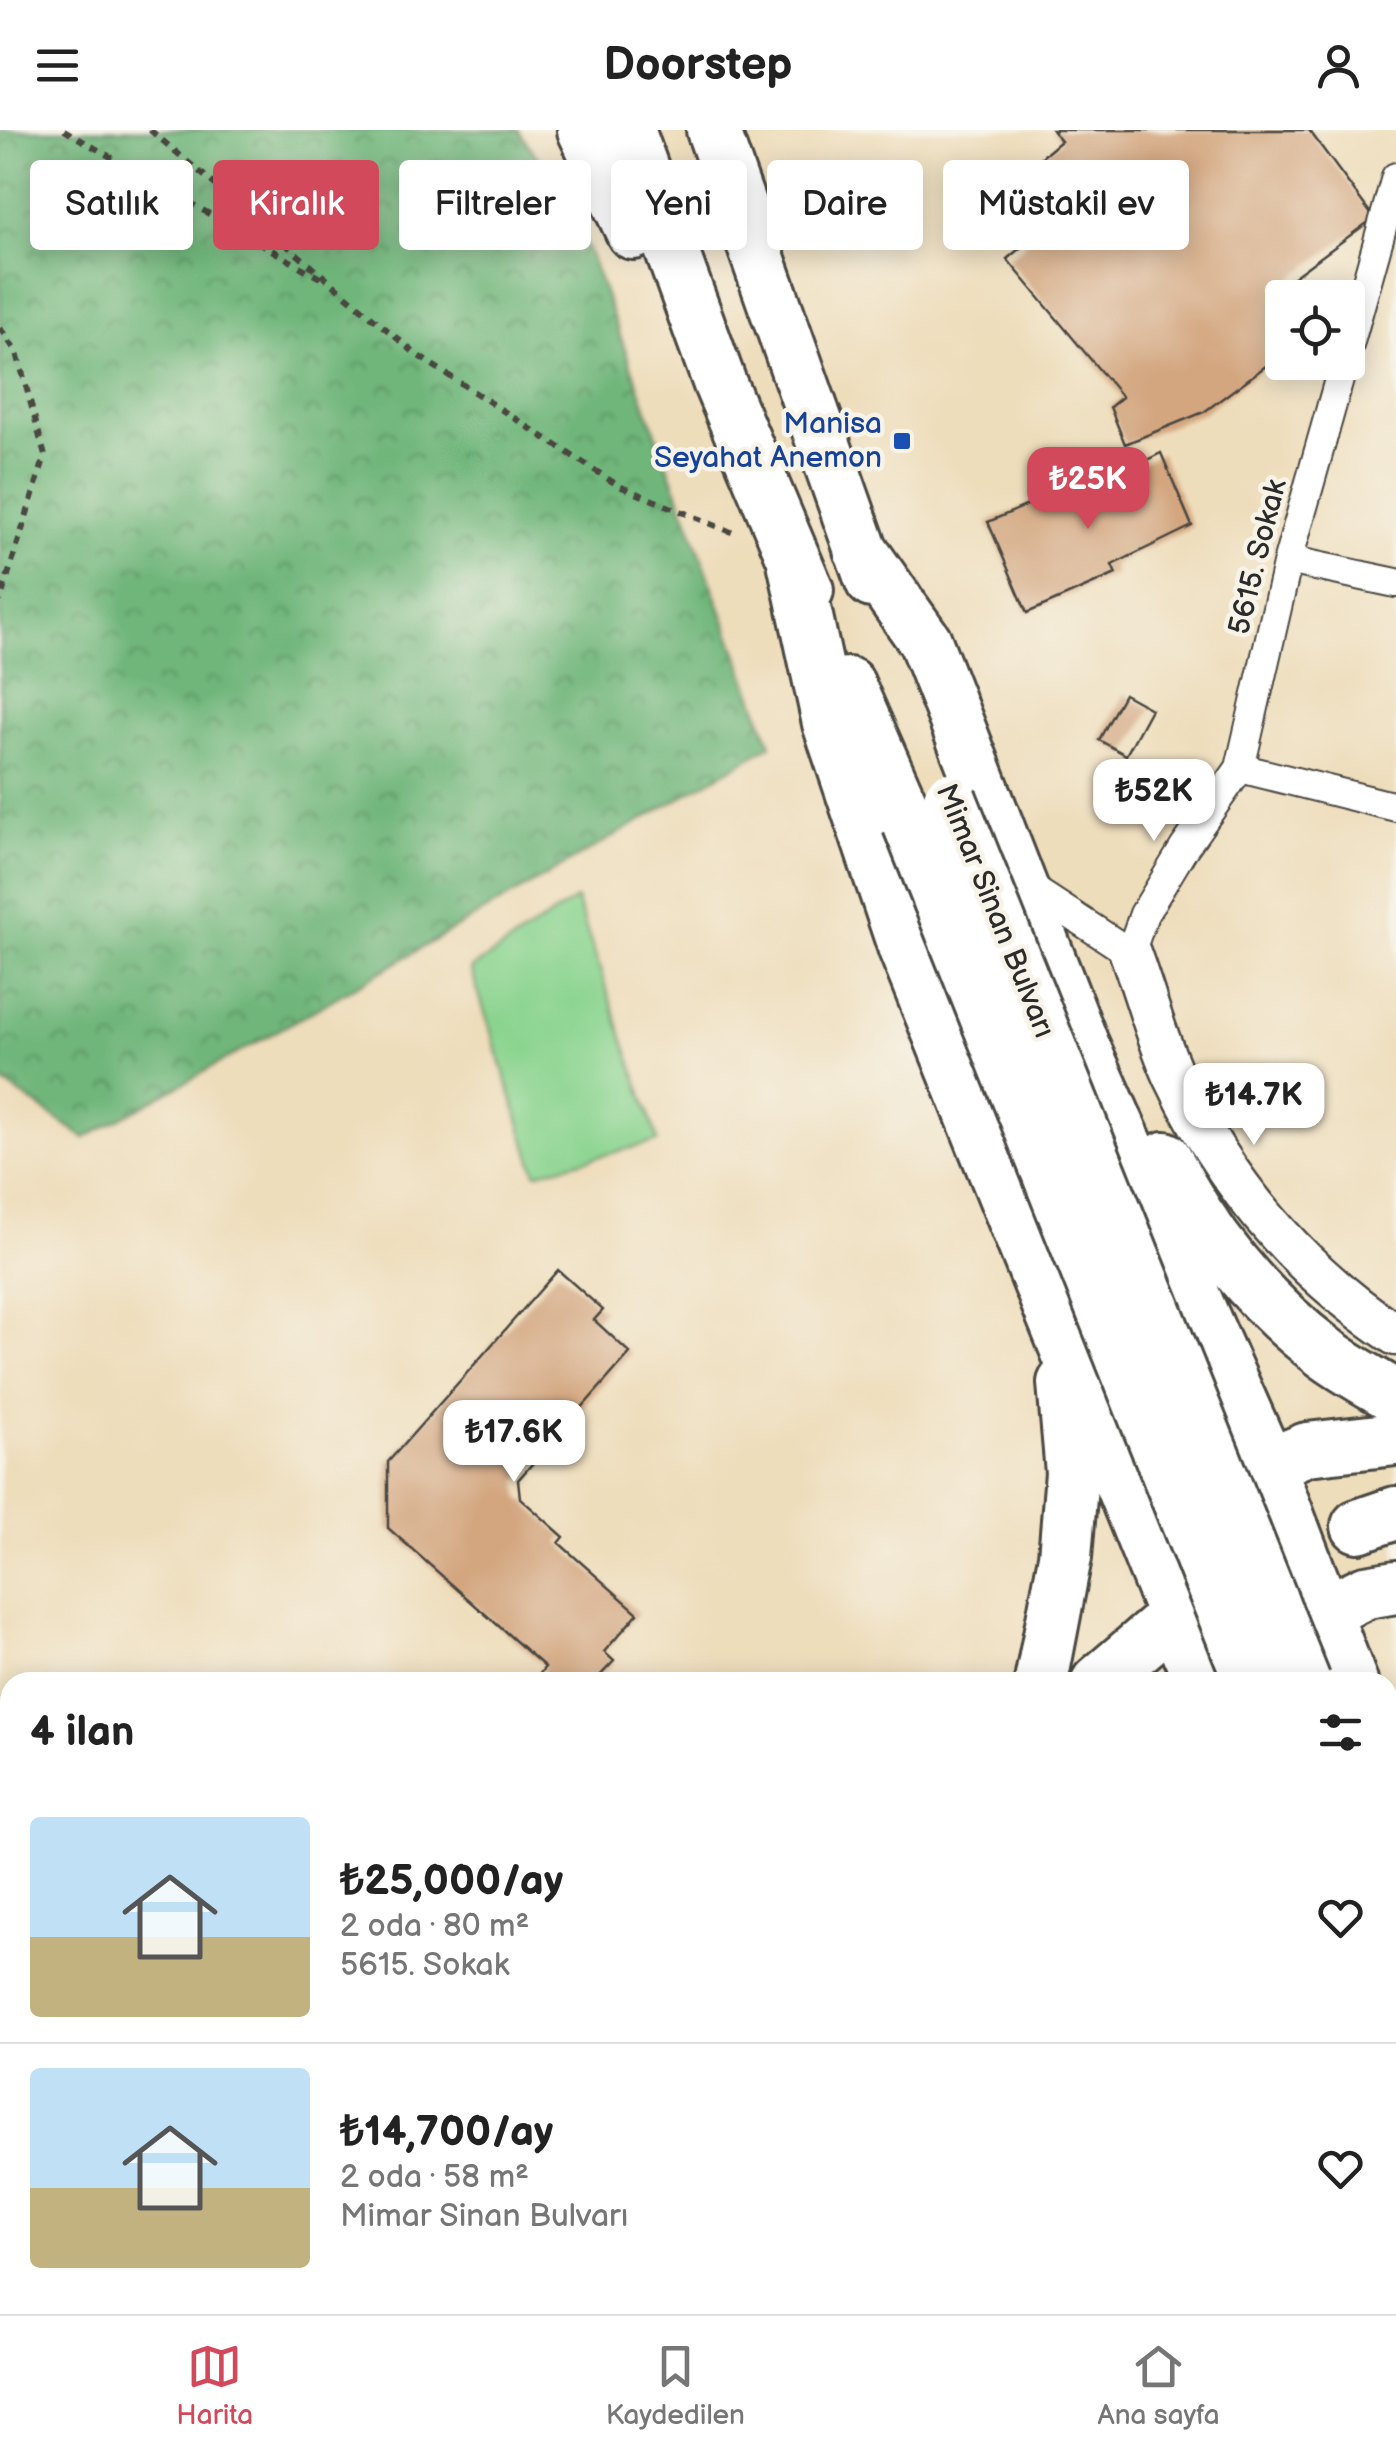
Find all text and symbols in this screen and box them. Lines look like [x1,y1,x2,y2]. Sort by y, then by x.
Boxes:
icon: menu [30,38,85,93]
text: Doorstep [604,38,792,93]
icon: person [1311,38,1366,93]
chip: Satılık [30,160,193,250]
chip: Kiralık [213,160,379,250]
chip: Filtreler [399,160,591,250]
chip: Yeni [611,160,747,250]
chip: Daire [767,160,923,250]
chip: Müstakil ev [943,160,1189,250]
map controls [1265,280,1365,380]
button: locate [1265,280,1365,380]
place label: Manisa Seyahat Anemon [654,406,882,476]
marker: Manisa Seyahat Anemon [891,430,913,452]
pin: ₺25K [1029,447,1147,532]
text: ₺25K [1049,460,1127,499]
street label: 5615. Sokak [1221,475,1295,638]
pin: ₺52K [1095,759,1213,844]
text: ₺52K [1115,772,1193,811]
street label: Mimar Sinan Bulvarı [928,779,1062,1043]
pin: ₺14.7K [1173,1063,1335,1148]
text: ₺14.7K [1205,1076,1303,1115]
pin: ₺17.6K [433,1400,595,1485]
text: ₺17.6K [465,1413,563,1452]
icon: filters [1313,1705,1368,1760]
text: 4 ilan [30,1707,135,1758]
text: ₺25,000/ay [340,1856,563,1907]
icon: home [110,1857,230,1977]
icon: heart [1313,1890,1368,1945]
text: 2 oda · 80 m² [340,1907,529,1946]
text: 5615. Sokak [340,1946,509,1985]
text: ₺14,700/ay [340,2107,553,2158]
icon: home [110,2108,230,2228]
icon: heart [1313,2141,1368,2196]
text: 2 oda · 58 m² [340,2158,529,2197]
text: Mimar Sinan Bulvarı [340,2197,628,2236]
tab: Harita [176,2339,253,2432]
tab: Kaydedilen [606,2339,745,2432]
tab: Ana sayfa [1098,2339,1220,2432]

